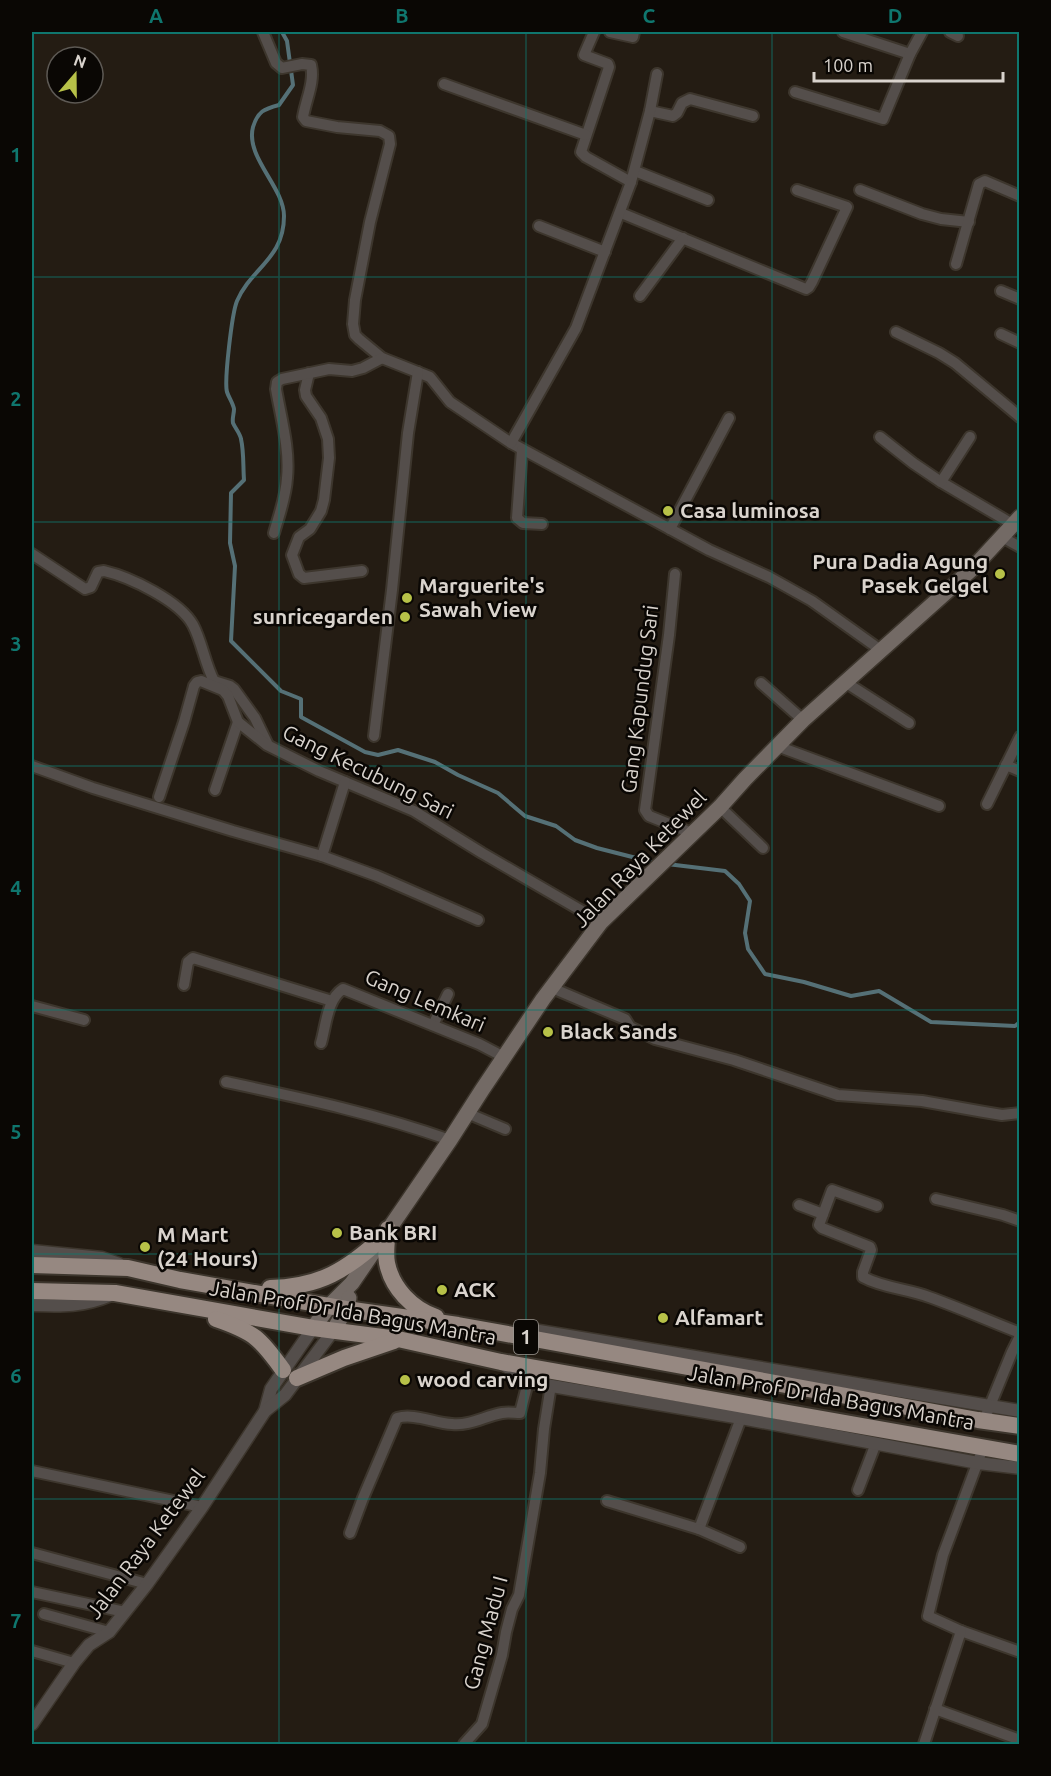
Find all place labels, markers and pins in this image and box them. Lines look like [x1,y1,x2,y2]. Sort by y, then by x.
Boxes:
place label: Casa luminosa [680,498,820,522]
marker: Casa luminosa [661,504,675,518]
place label: Pura Dadia Agung Pasek Gelgel [812,549,988,597]
marker: Pura Dadia Agung Pasek Gelgel [993,567,1007,581]
place label: Marguerite's Sawah View [419,573,545,621]
marker: Marguerite's Sawah View [400,591,414,605]
place label: sunricegarden [253,604,393,628]
marker: sunricegarden [398,610,412,624]
place label: Black Sands [560,1019,677,1043]
marker: Black Sands [541,1025,555,1039]
place label: Bank BRI [349,1220,437,1244]
place label: M Mart (24 Hours) [157,1222,259,1270]
marker: Bank BRI [330,1226,344,1240]
marker: M Mart (24 Hours) [138,1240,152,1254]
place label: ACK [454,1277,496,1301]
marker: ACK [435,1283,449,1297]
place label: Alfamart [675,1305,763,1329]
marker: Alfamart [656,1311,670,1325]
place label: wood carving [417,1367,548,1391]
marker: wood carving [398,1373,412,1387]

